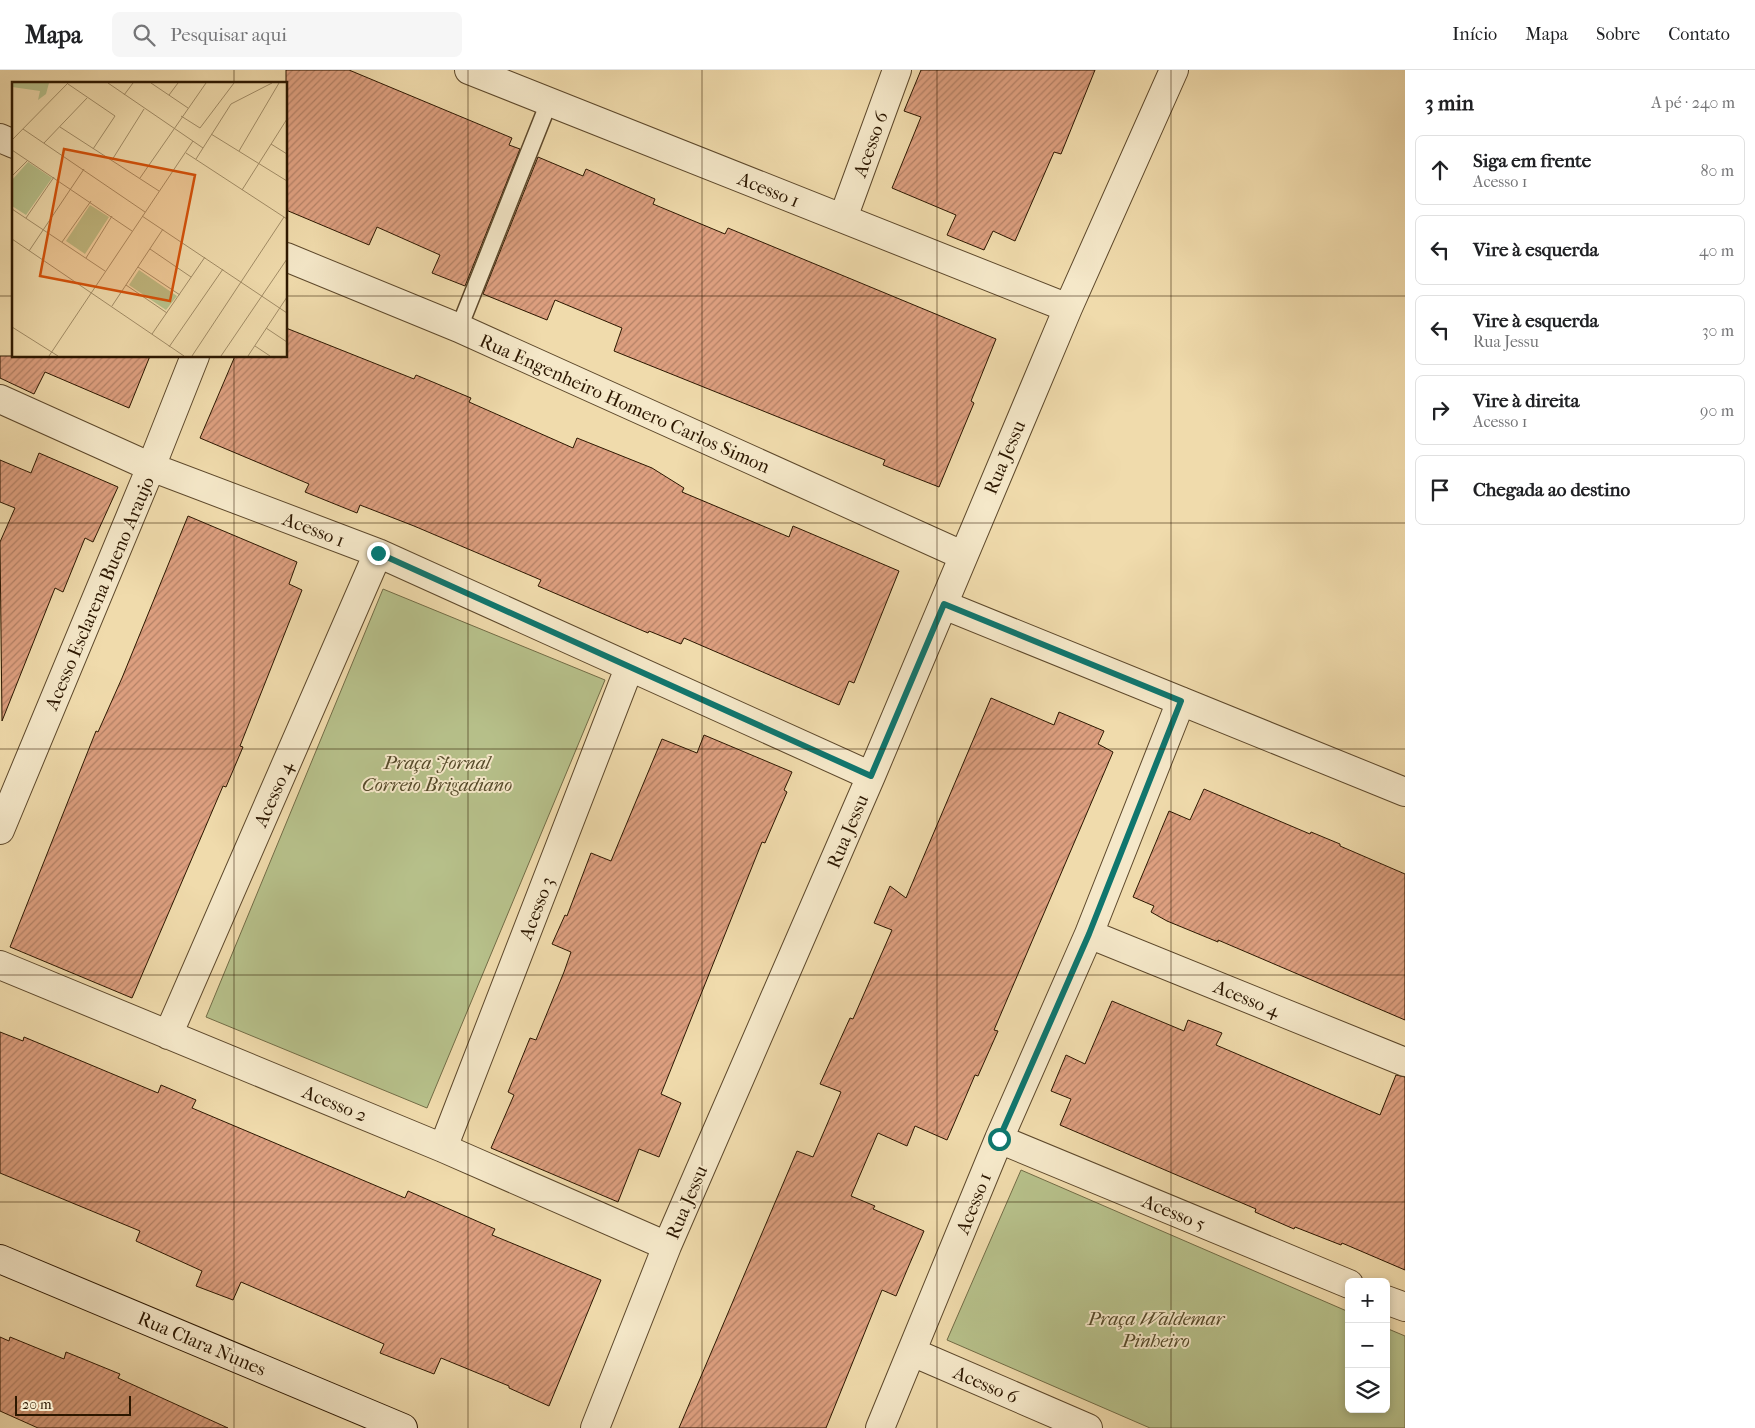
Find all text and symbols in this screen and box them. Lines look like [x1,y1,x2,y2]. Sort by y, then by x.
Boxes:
search box [112,12,462,57]
text: Mapa [25,21,82,49]
icon: search [130,21,158,49]
text: Pesquisar aqui [170,24,287,46]
text: Início [1452,24,1497,45]
text: Mapa [1525,24,1568,45]
text: Sobre [1596,24,1640,45]
text: Contato [1668,24,1730,45]
inset map [12,82,288,358]
text: 3 min [1425,91,1474,115]
text: A pé · 240 m [1651,93,1735,112]
street label: Acesso 6 [849,108,893,181]
text: Siga em frente [1473,150,1591,172]
icon: ahead [1426,156,1454,184]
text: 80 m [1700,161,1734,180]
street label: Acesso 1 [734,167,803,212]
text: Acesso 1 [1473,172,1527,191]
icon: left [1426,236,1454,264]
text: Vire à esquerda [1473,239,1599,261]
text: 40 m [1699,241,1734,260]
text: Vire à esquerda [1473,310,1599,332]
icon: left [1426,316,1454,344]
text: 30 m [1702,321,1734,340]
street label: Rua Engenheiro Homero Carlos Simon [476,330,773,478]
text: Rua Jessu [1473,332,1539,351]
text: Vire à direita [1473,390,1580,412]
icon: right [1426,396,1454,424]
text: 90 m [1700,401,1734,420]
text: Acesso 1 [1473,412,1527,431]
street label: Rua Jessu [980,417,1030,498]
street label: Acesso Esclarena Bueno Araujo [40,473,159,714]
icon: arrive [1426,476,1454,504]
text: Chegada ao destino [1473,479,1630,501]
street label: Acesso 1 [279,508,348,552]
route end [367,542,390,565]
park label: Praça Jornal Correio Brigadiano [362,752,512,796]
street label: Acesso 4 [249,758,298,831]
street label: Rua Jessu [823,791,873,872]
street label: Acesso 3 [515,874,559,944]
street label: Acesso 4 [1210,975,1283,1022]
street label: Acesso 2 [298,1081,370,1127]
route start [988,1128,1011,1151]
street label: Rua Jessu [662,1162,712,1243]
street label: Acesso 1 [951,1169,996,1238]
street label: Acesso 5 [1138,1190,1208,1235]
map controls [1345,1278,1390,1413]
button: + [1345,1278,1390,1323]
street label: Rua Clara Nunes [134,1307,269,1381]
park label: Praça Waldemar Pinheiro [1087,1308,1226,1352]
button: − [1345,1323,1390,1368]
street label: Acesso 6 [949,1361,1022,1409]
button: layers [1345,1368,1390,1413]
scale bar [15,1393,131,1416]
text: 20 m [22,1396,52,1413]

